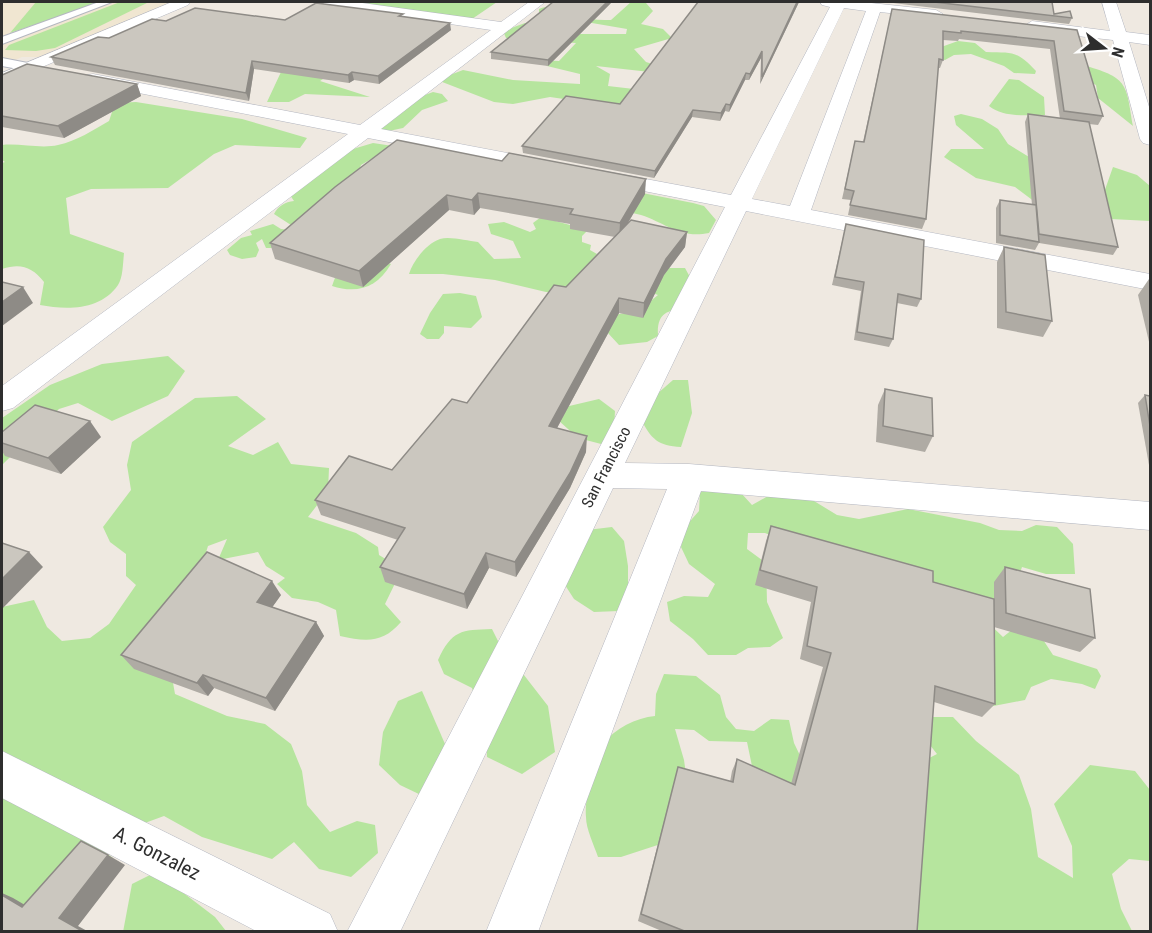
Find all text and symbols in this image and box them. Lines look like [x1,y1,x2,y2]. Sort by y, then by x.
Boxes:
north arrow [1074,18,1134,78]
text: N [1107,45,1128,60]
street label: San Francisco [577,423,635,511]
street label: A. Gonzalez [110,821,204,885]

